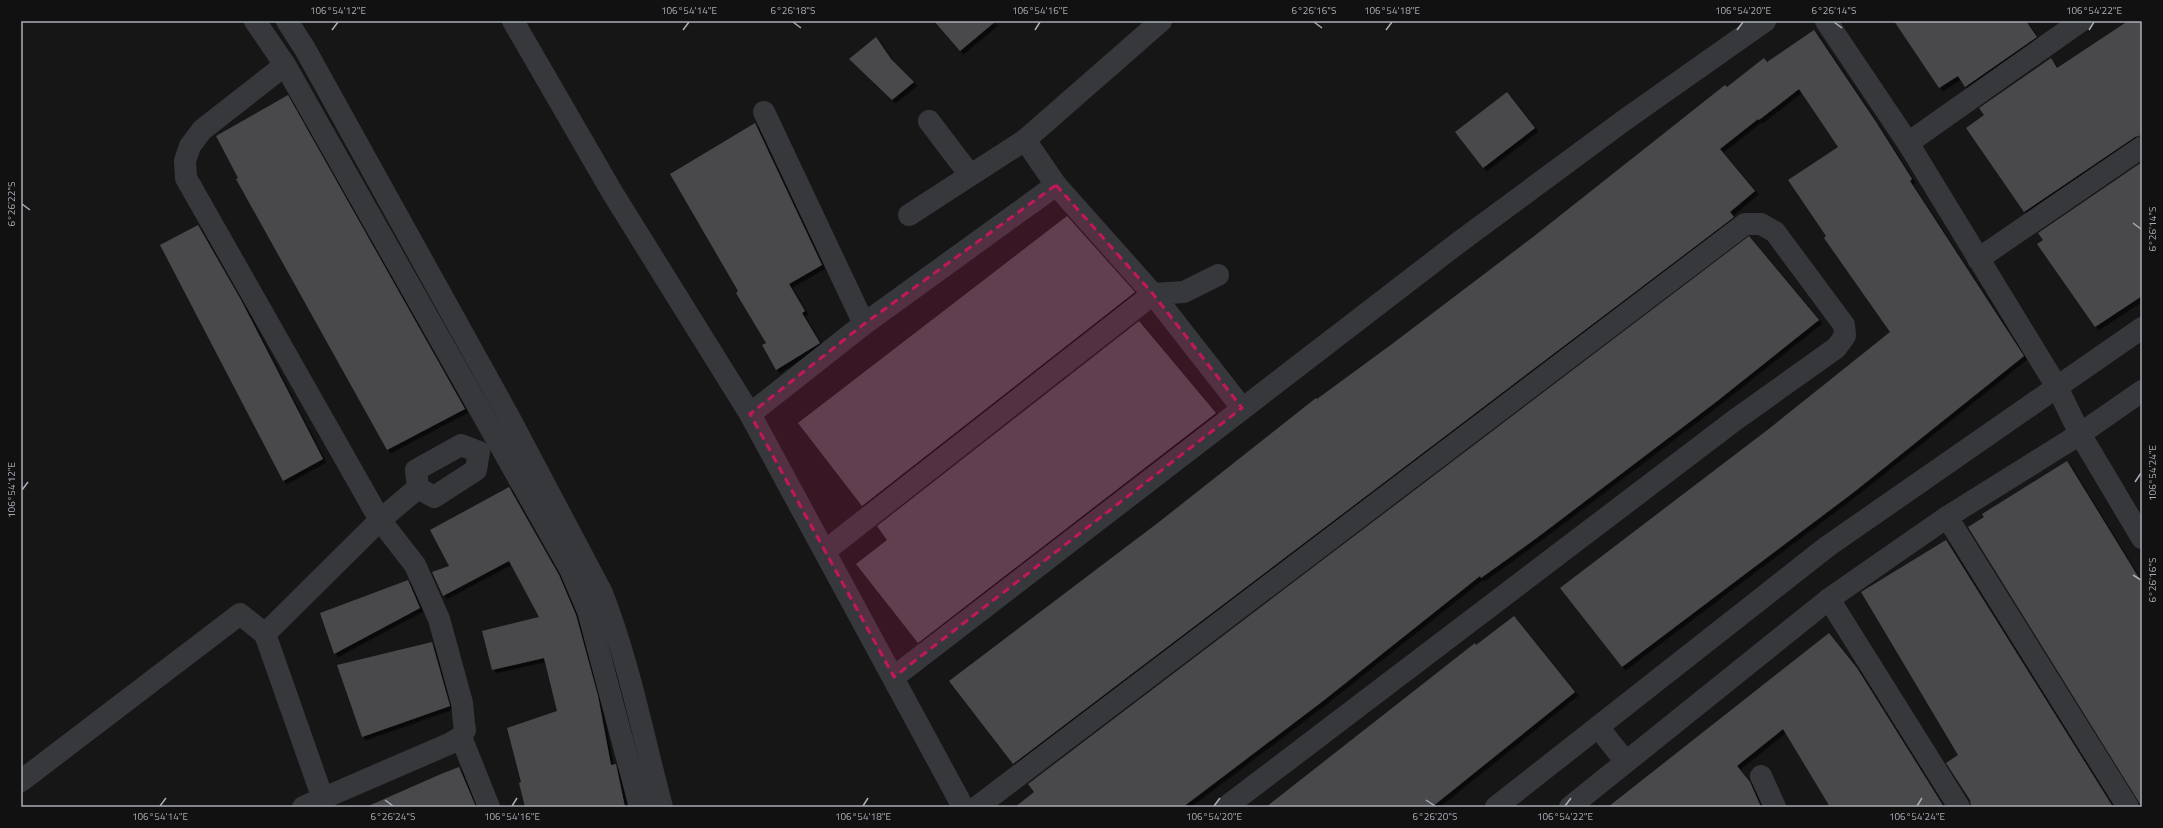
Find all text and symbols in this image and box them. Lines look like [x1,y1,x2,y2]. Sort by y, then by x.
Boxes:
text: 106°54'12"E [310,3,367,18]
text: 106°54'14"E [661,3,718,18]
text: 6°26'18"S [771,3,815,18]
text: 106°54'16"E [1012,3,1069,18]
text: 6°26'16"S [1292,3,1336,18]
text: 106°54'18"E [1364,3,1421,18]
text: 106°54'20"E [1715,3,1772,18]
text: 6°26'14"S [1812,3,1856,18]
text: 106°54'22"E [2066,3,2123,18]
text: 6°26'22"S [4,182,19,226]
text: 6°26'14"S [2145,207,2160,251]
text: 106°54'24"E [2145,444,2160,501]
text: 106°54'12"E [4,461,19,518]
text: 6°26'16"S [2145,558,2160,602]
text: 106°54'14"E [132,809,189,824]
text: 6°26'24"S [371,809,415,824]
text: 106°54'16"E [484,809,541,824]
text: 106°54'18"E [835,809,892,824]
text: 106°54'20"E [1186,809,1243,824]
text: 6°26'20"S [1413,809,1457,824]
text: 106°54'22"E [1537,809,1594,824]
text: 106°54'24"E [1889,809,1946,824]

